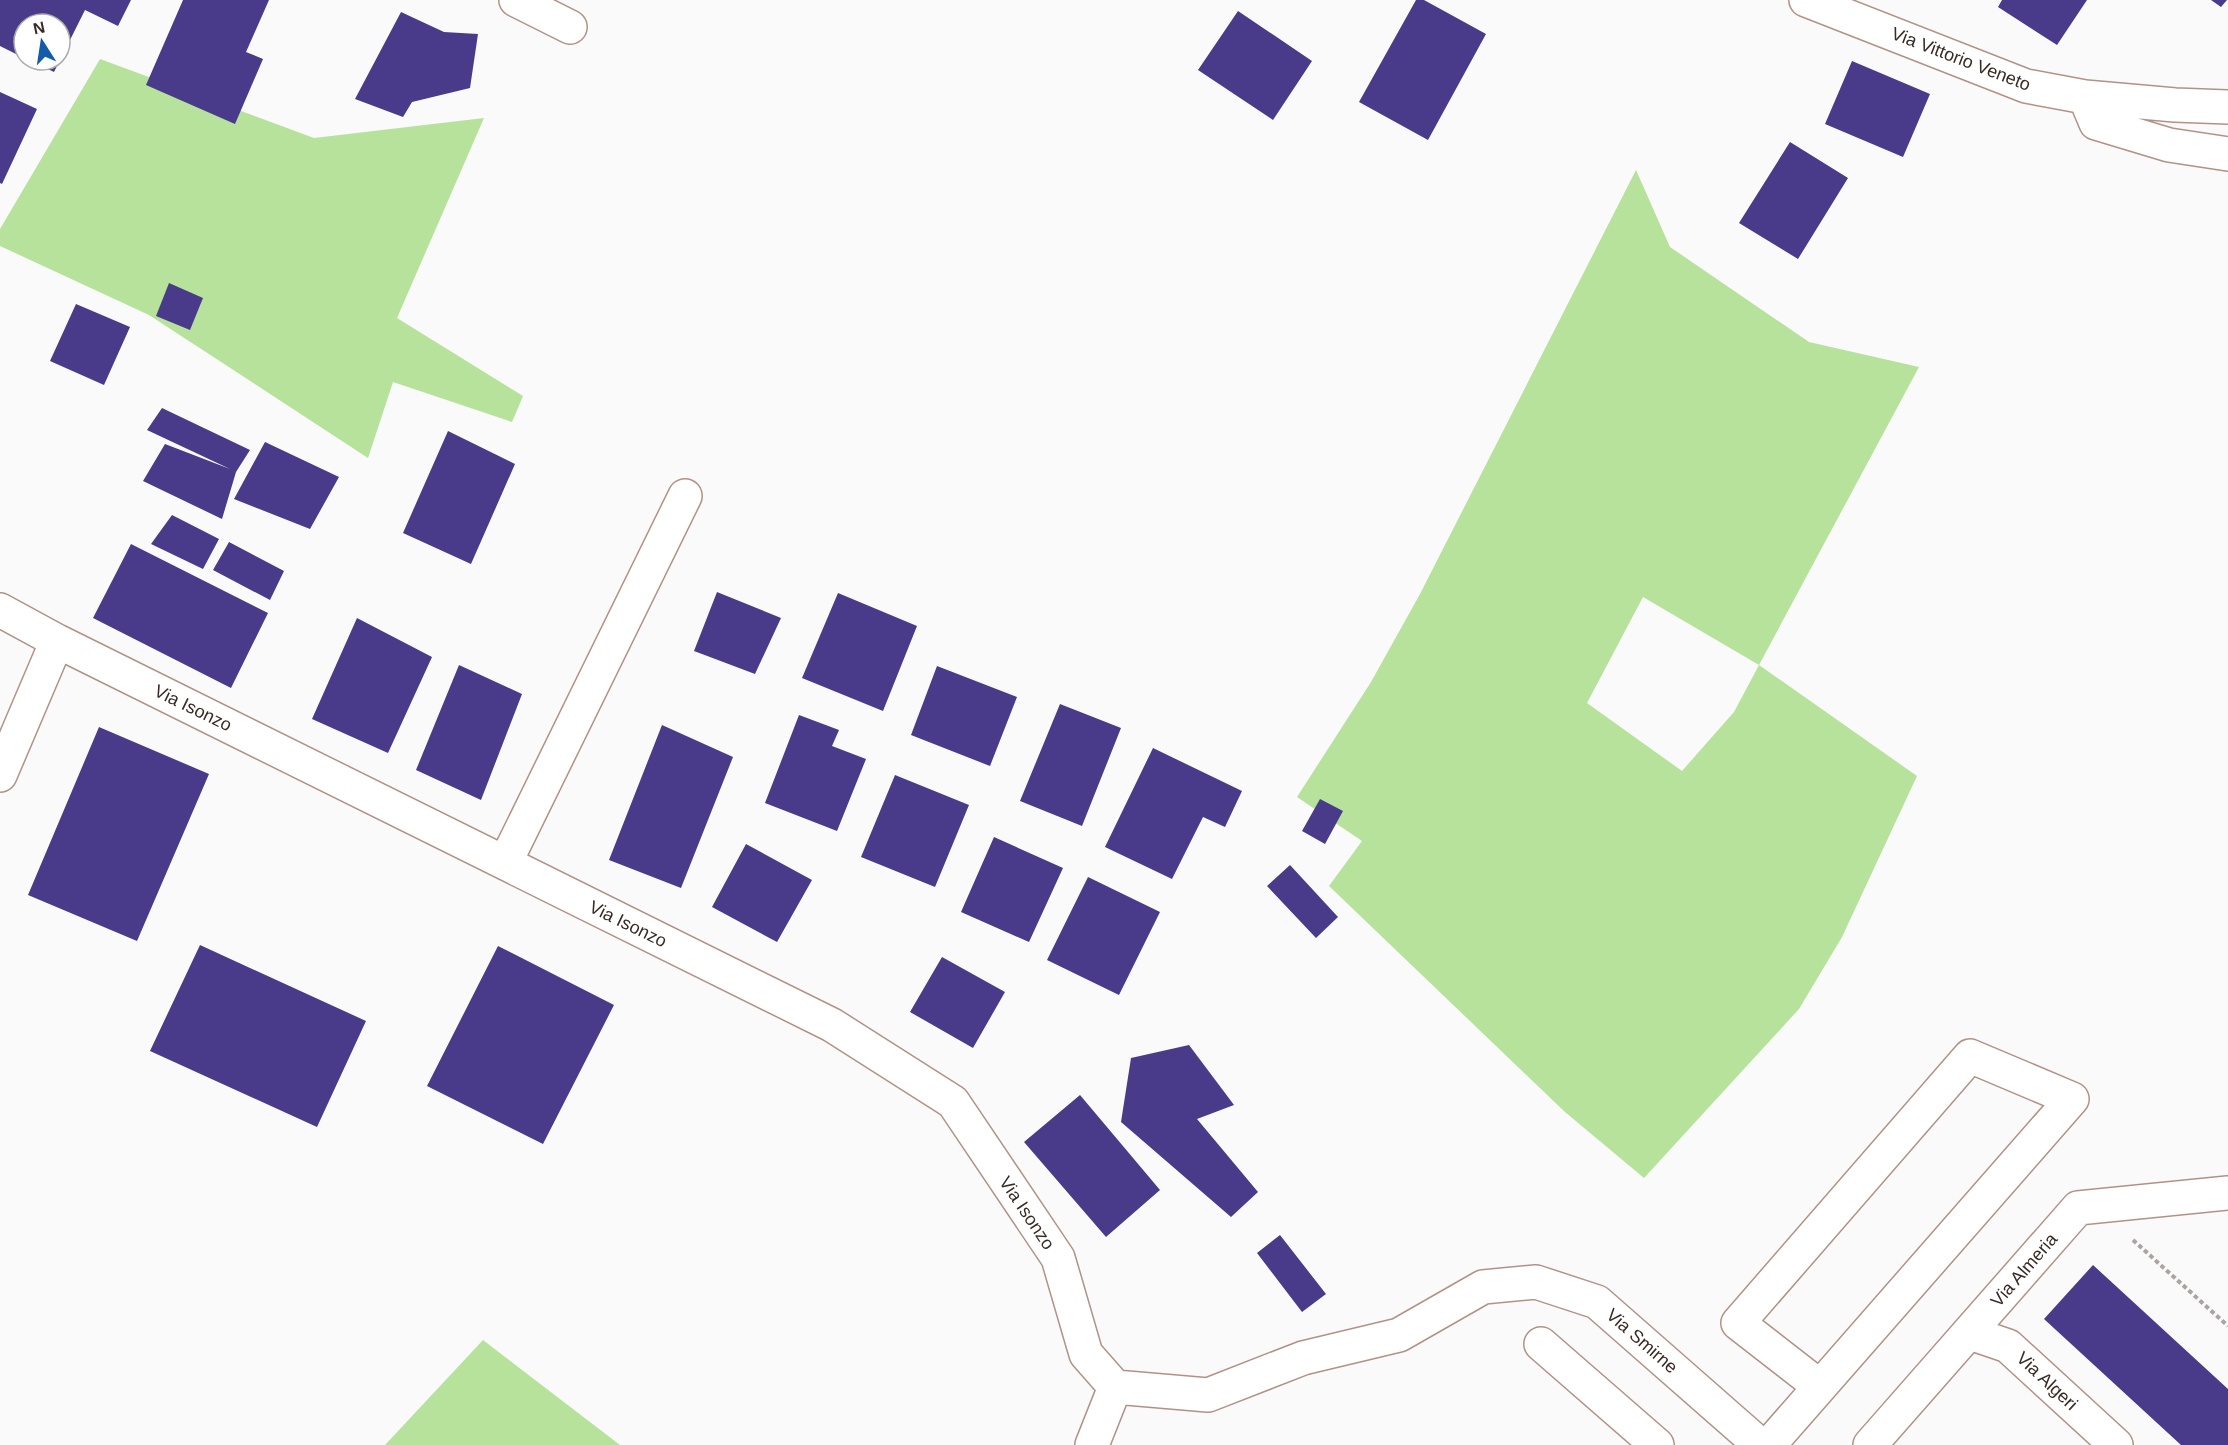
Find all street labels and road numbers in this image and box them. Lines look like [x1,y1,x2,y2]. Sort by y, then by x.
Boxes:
street label: Via Vittorio Veneto [1889,23,2033,95]
street label: Via Isonzo [151,681,235,735]
street label: Via Isonzo [586,897,670,951]
street label: Via Isonzo [995,1173,1059,1253]
street label: Via Almeria [1987,1228,2062,1311]
street label: Via Smirne [1602,1305,1682,1377]
street label: Via Algeri [2012,1348,2082,1414]

